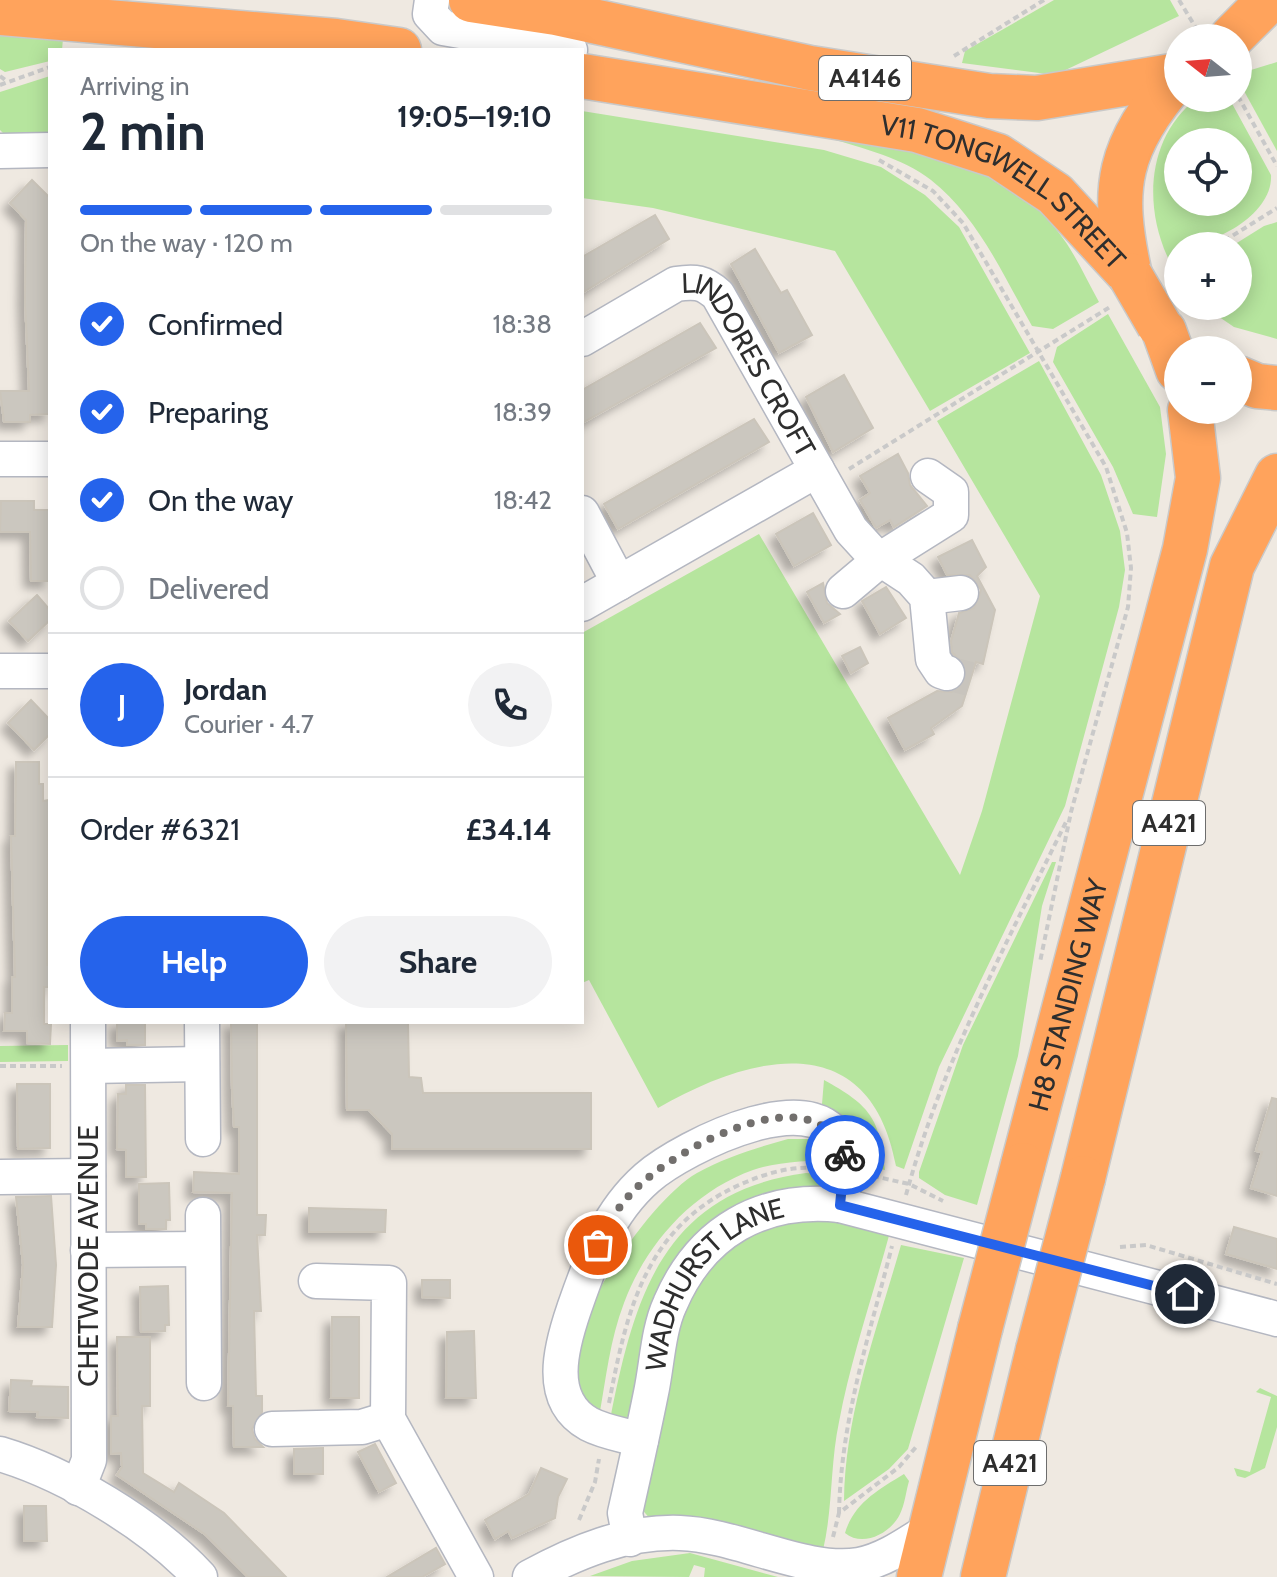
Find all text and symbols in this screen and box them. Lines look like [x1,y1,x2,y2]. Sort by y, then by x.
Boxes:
north arrow [1164,24,1252,112]
map controls [1164,24,1252,424]
road number: A4146 [819,56,911,100]
text: Arriving in [80,70,190,102]
text: 19:05–19:10 [397,98,552,135]
text: 2 min [80,100,206,163]
street label: V11 TONGWELL STREET [878,107,1133,276]
button: locate [1164,128,1252,216]
text: On the way · 120 m [80,227,293,259]
button: + [1164,232,1252,320]
street label: LINDORES CROFT [681,265,823,463]
icon: check [80,302,124,346]
text: Confirmed [148,306,283,343]
text: 18:38 [493,308,552,340]
button: − [1164,336,1252,424]
icon: check [80,390,124,434]
text: Preparing [148,394,268,431]
text: 18:39 [494,396,552,428]
icon: check [80,478,124,522]
text: On the way [148,482,293,519]
text: 18:42 [494,484,552,516]
text: Delivered [148,570,269,607]
button: phone [468,663,552,747]
text: Jordan [184,671,267,708]
text: J [118,687,126,724]
text: Courier · 4.7 [184,708,314,740]
road number: A421 [1133,801,1205,845]
text: Order #6321 [80,811,240,848]
text: £34.14 [466,811,552,848]
street label: H8 STANDING WAY [1021,874,1115,1115]
button: Help [80,916,308,1008]
button: Share [324,916,552,1008]
courier [805,1115,885,1195]
street label: CHETWODE AVENUE [71,1125,105,1387]
icon: bike [823,1133,867,1177]
street label: WADHURST LANE [638,1190,787,1373]
pin [564,1211,632,1279]
icon: bag [576,1223,620,1267]
pin [1151,1260,1219,1328]
icon: home [1163,1272,1207,1316]
road number: A421 [974,1441,1046,1485]

